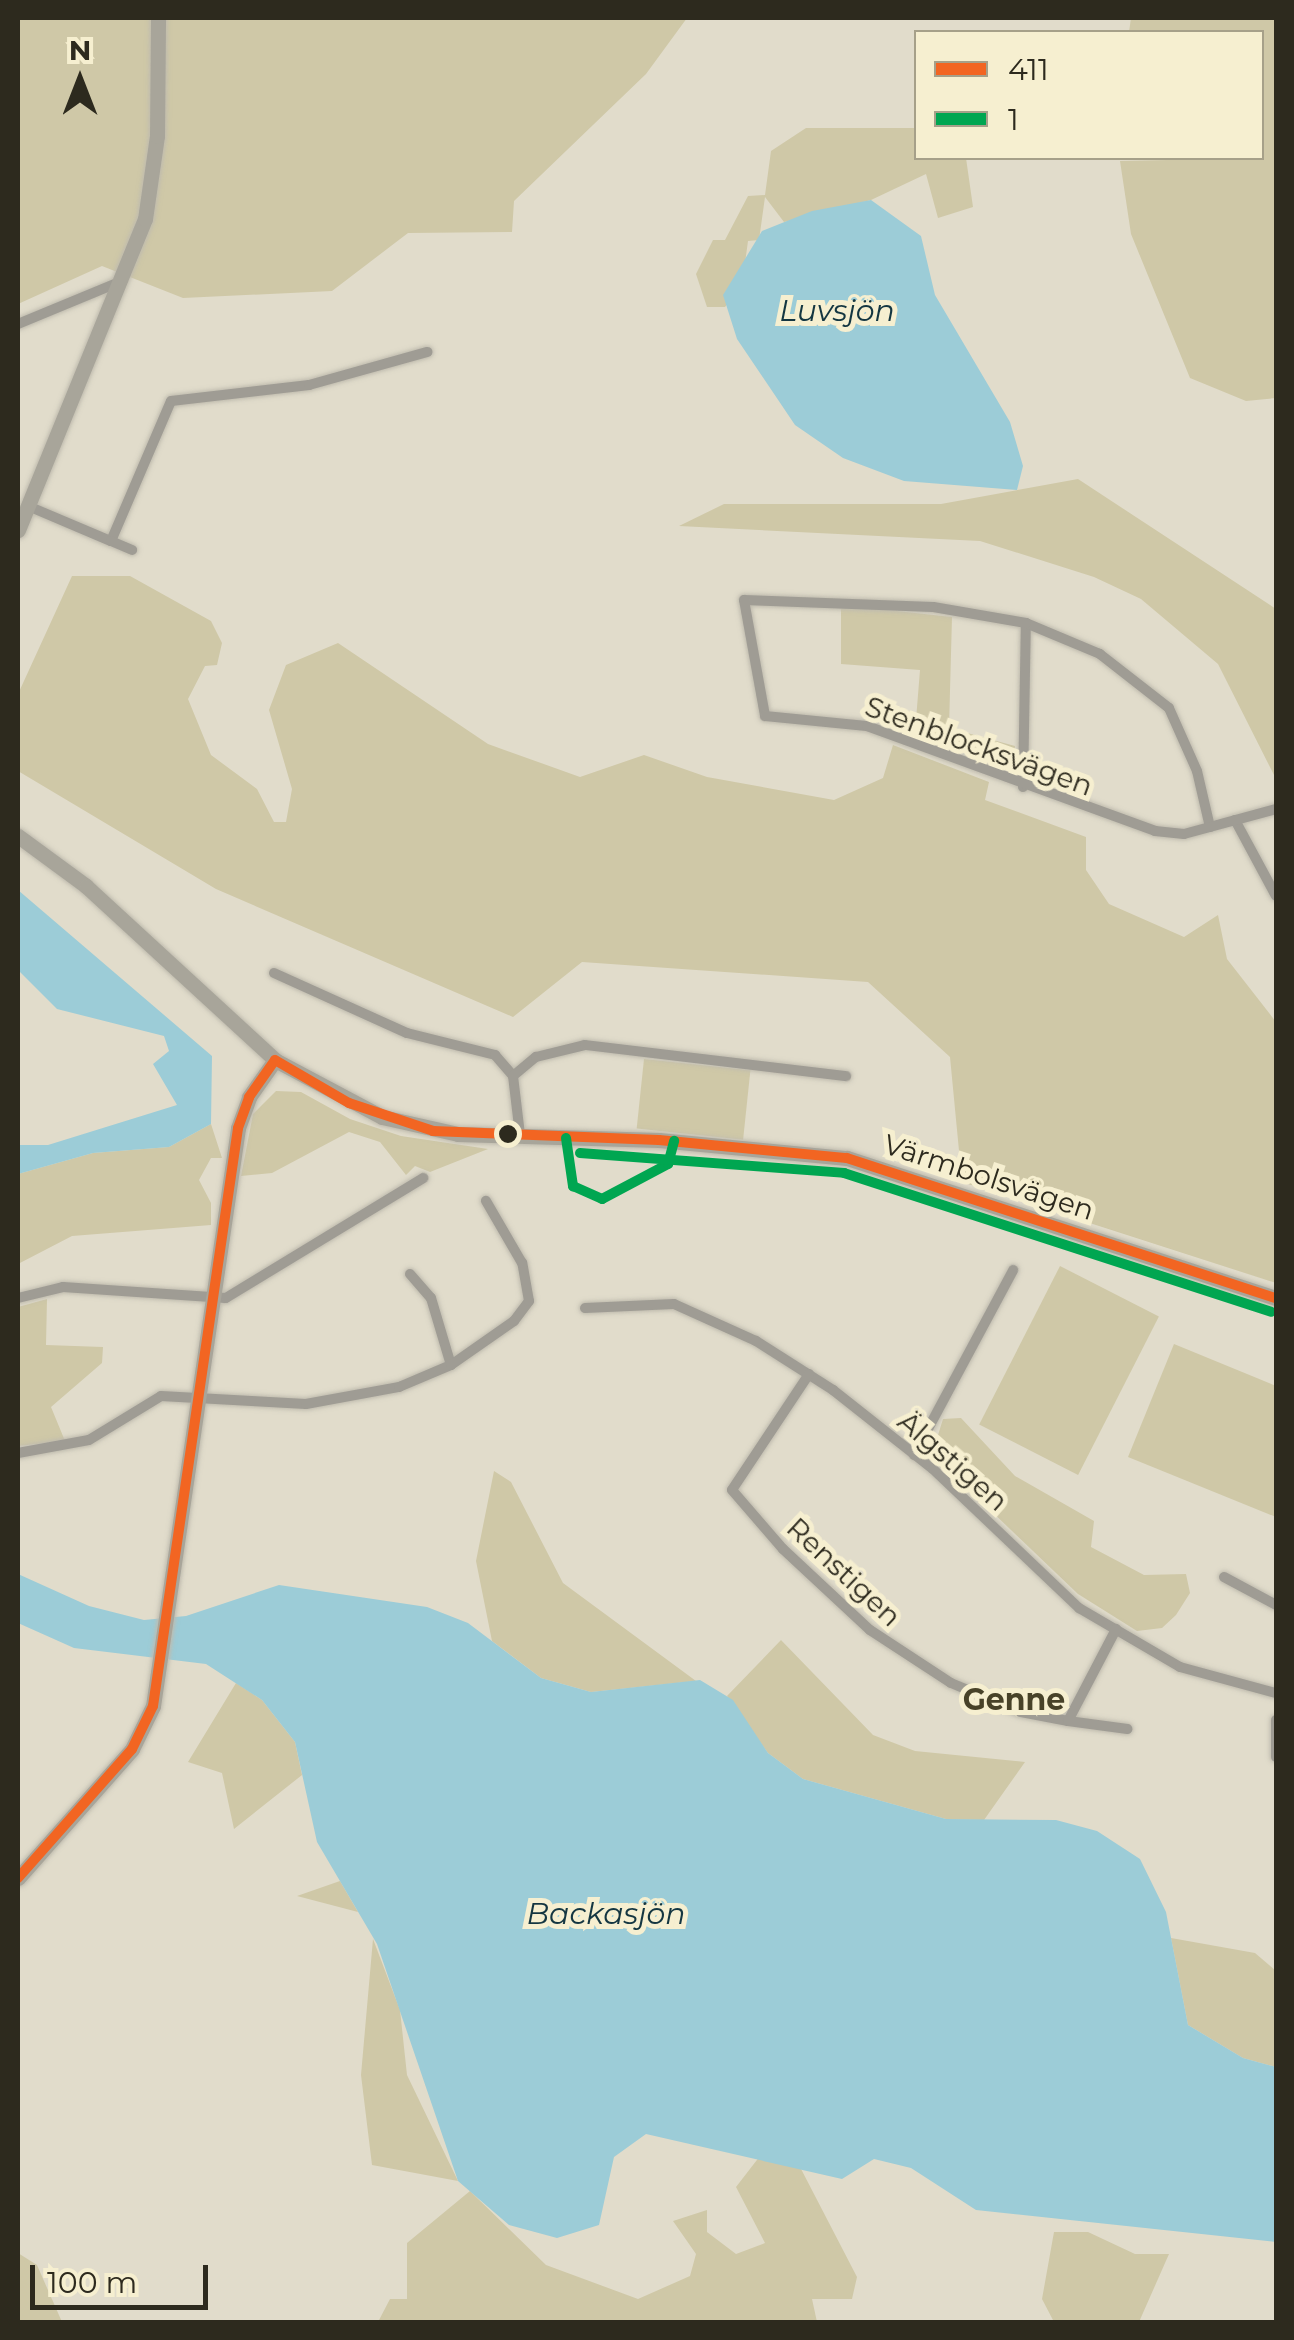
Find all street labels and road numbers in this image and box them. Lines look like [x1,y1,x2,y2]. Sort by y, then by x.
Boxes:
street label: Stenblocksvägen [861,689,1097,803]
street label: Värmbolsvägen [880,1127,1098,1227]
street label: Älgstigen [891,1404,1015,1518]
street label: Renstigen [780,1511,908,1633]

